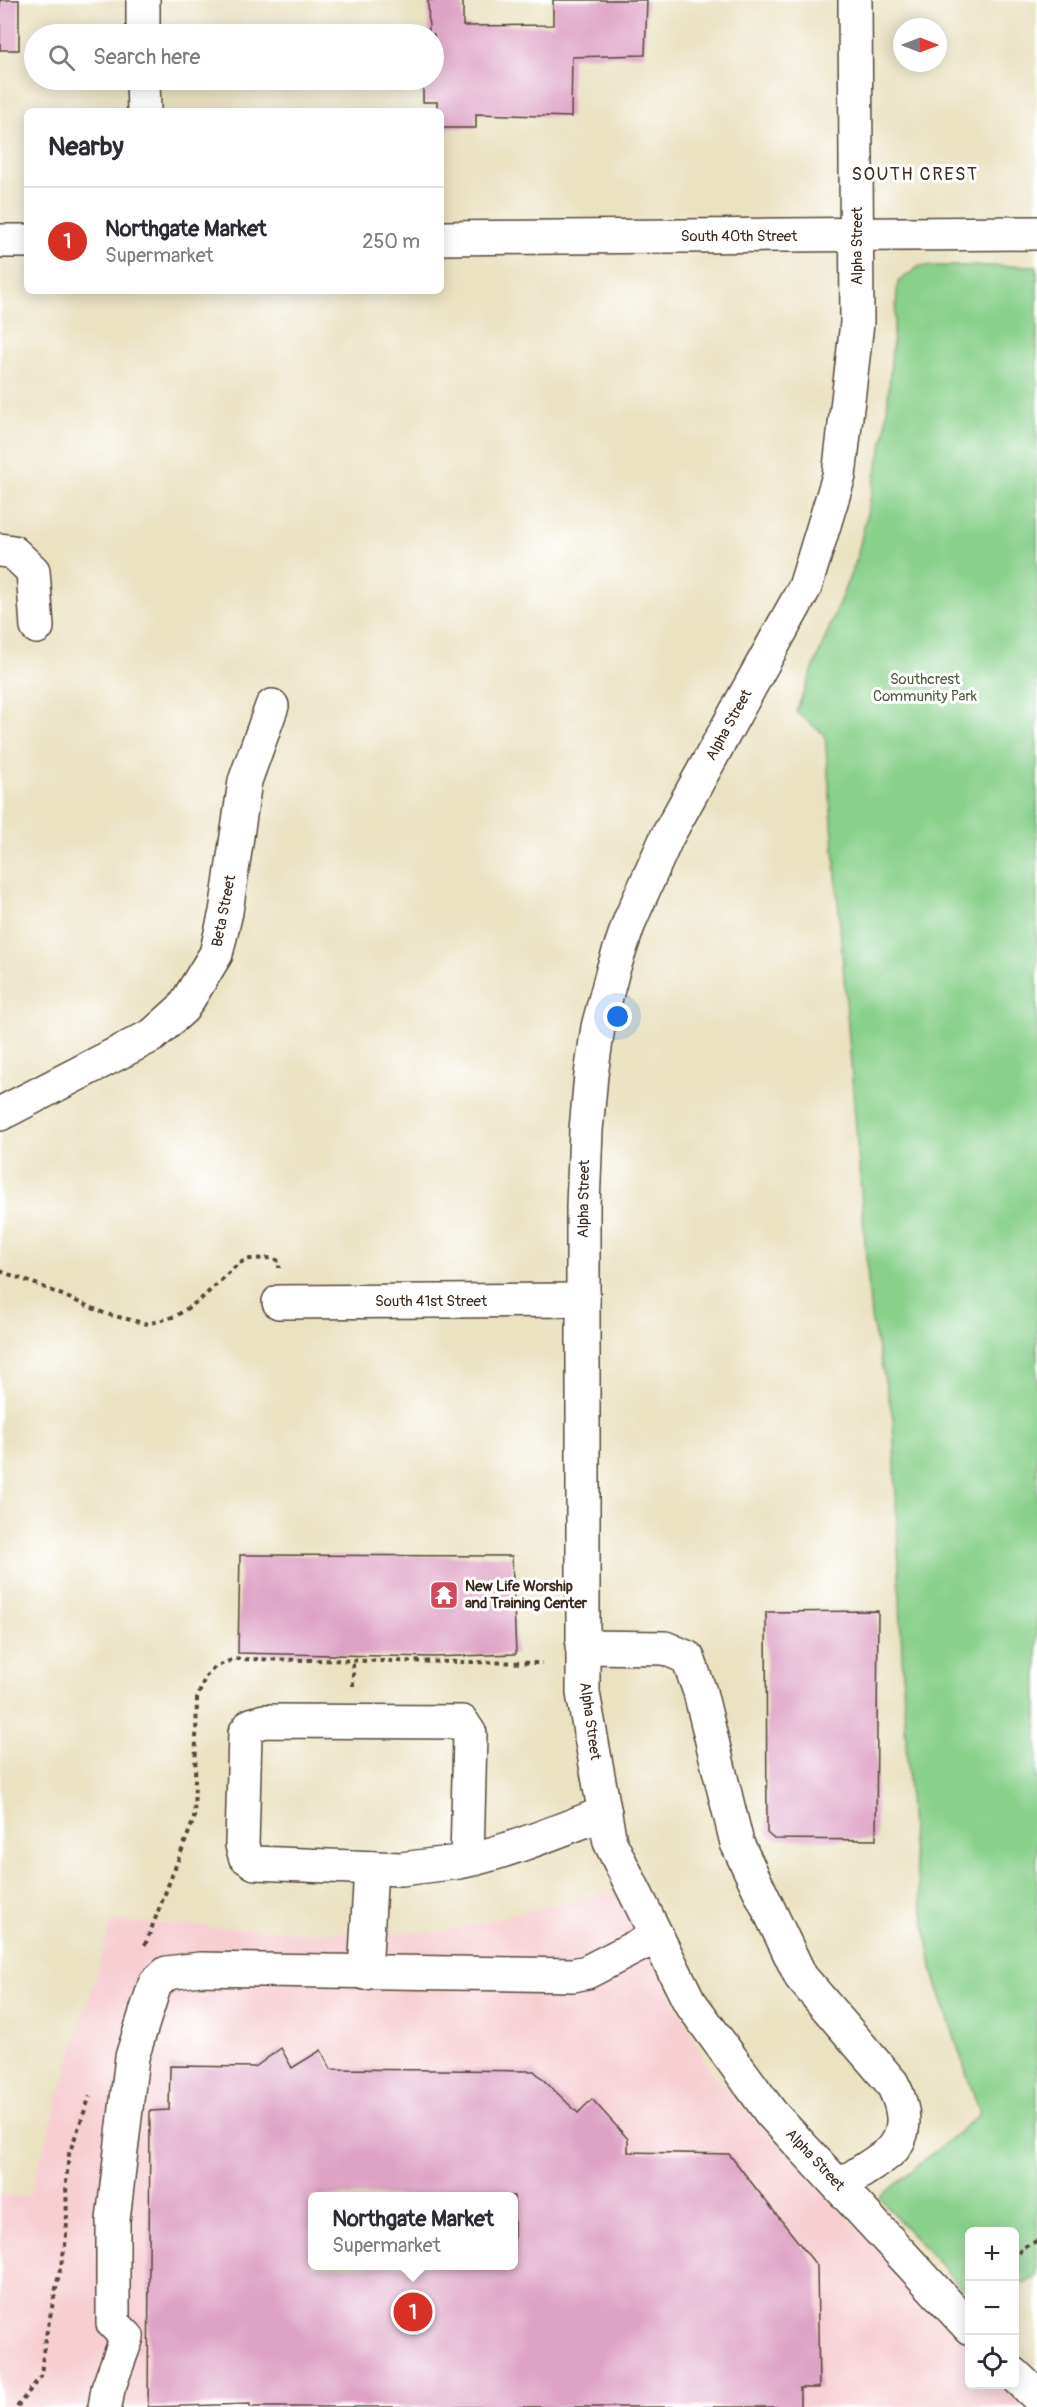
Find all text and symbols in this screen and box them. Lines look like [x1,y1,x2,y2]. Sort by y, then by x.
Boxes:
north arrow [893,18,947,72]
search box [24,24,444,90]
icon: search [45,41,78,74]
text: Search here [93,43,200,71]
text: Nearby [48,131,124,163]
district label: SOUTH CREST [851,163,979,186]
street label: Alpha Street [848,206,867,285]
text: Northgate Market [105,215,267,243]
street label: South 40th Street [681,227,798,246]
text: 1 [64,229,71,254]
text: 250 m [362,229,420,254]
text: Supermarket [105,243,214,268]
park label: Southcrest Community Park [873,670,978,706]
street label: Alpha Street [702,685,757,764]
street label: Beta Street [208,873,240,949]
your location [603,1002,632,1031]
street label: Alpha Street [574,1159,594,1238]
street label: South 41st Street [375,1292,488,1311]
place label: New Life Worship and Training Center [465,1577,588,1613]
temple icon: New Life Worship and Training Center [428,1579,460,1611]
street label: Alpha Street [575,1681,605,1762]
street label: Alpha Street [781,2125,849,2196]
popup [308,2192,518,2270]
text: Northgate Market [332,2205,494,2233]
map controls [965,2227,1019,2389]
button: + [965,2227,1019,2281]
text: Supermarket [332,2233,441,2258]
button: − [965,2281,1019,2335]
pin: 1 [394,2290,432,2334]
button: locate [965,2335,1019,2389]

